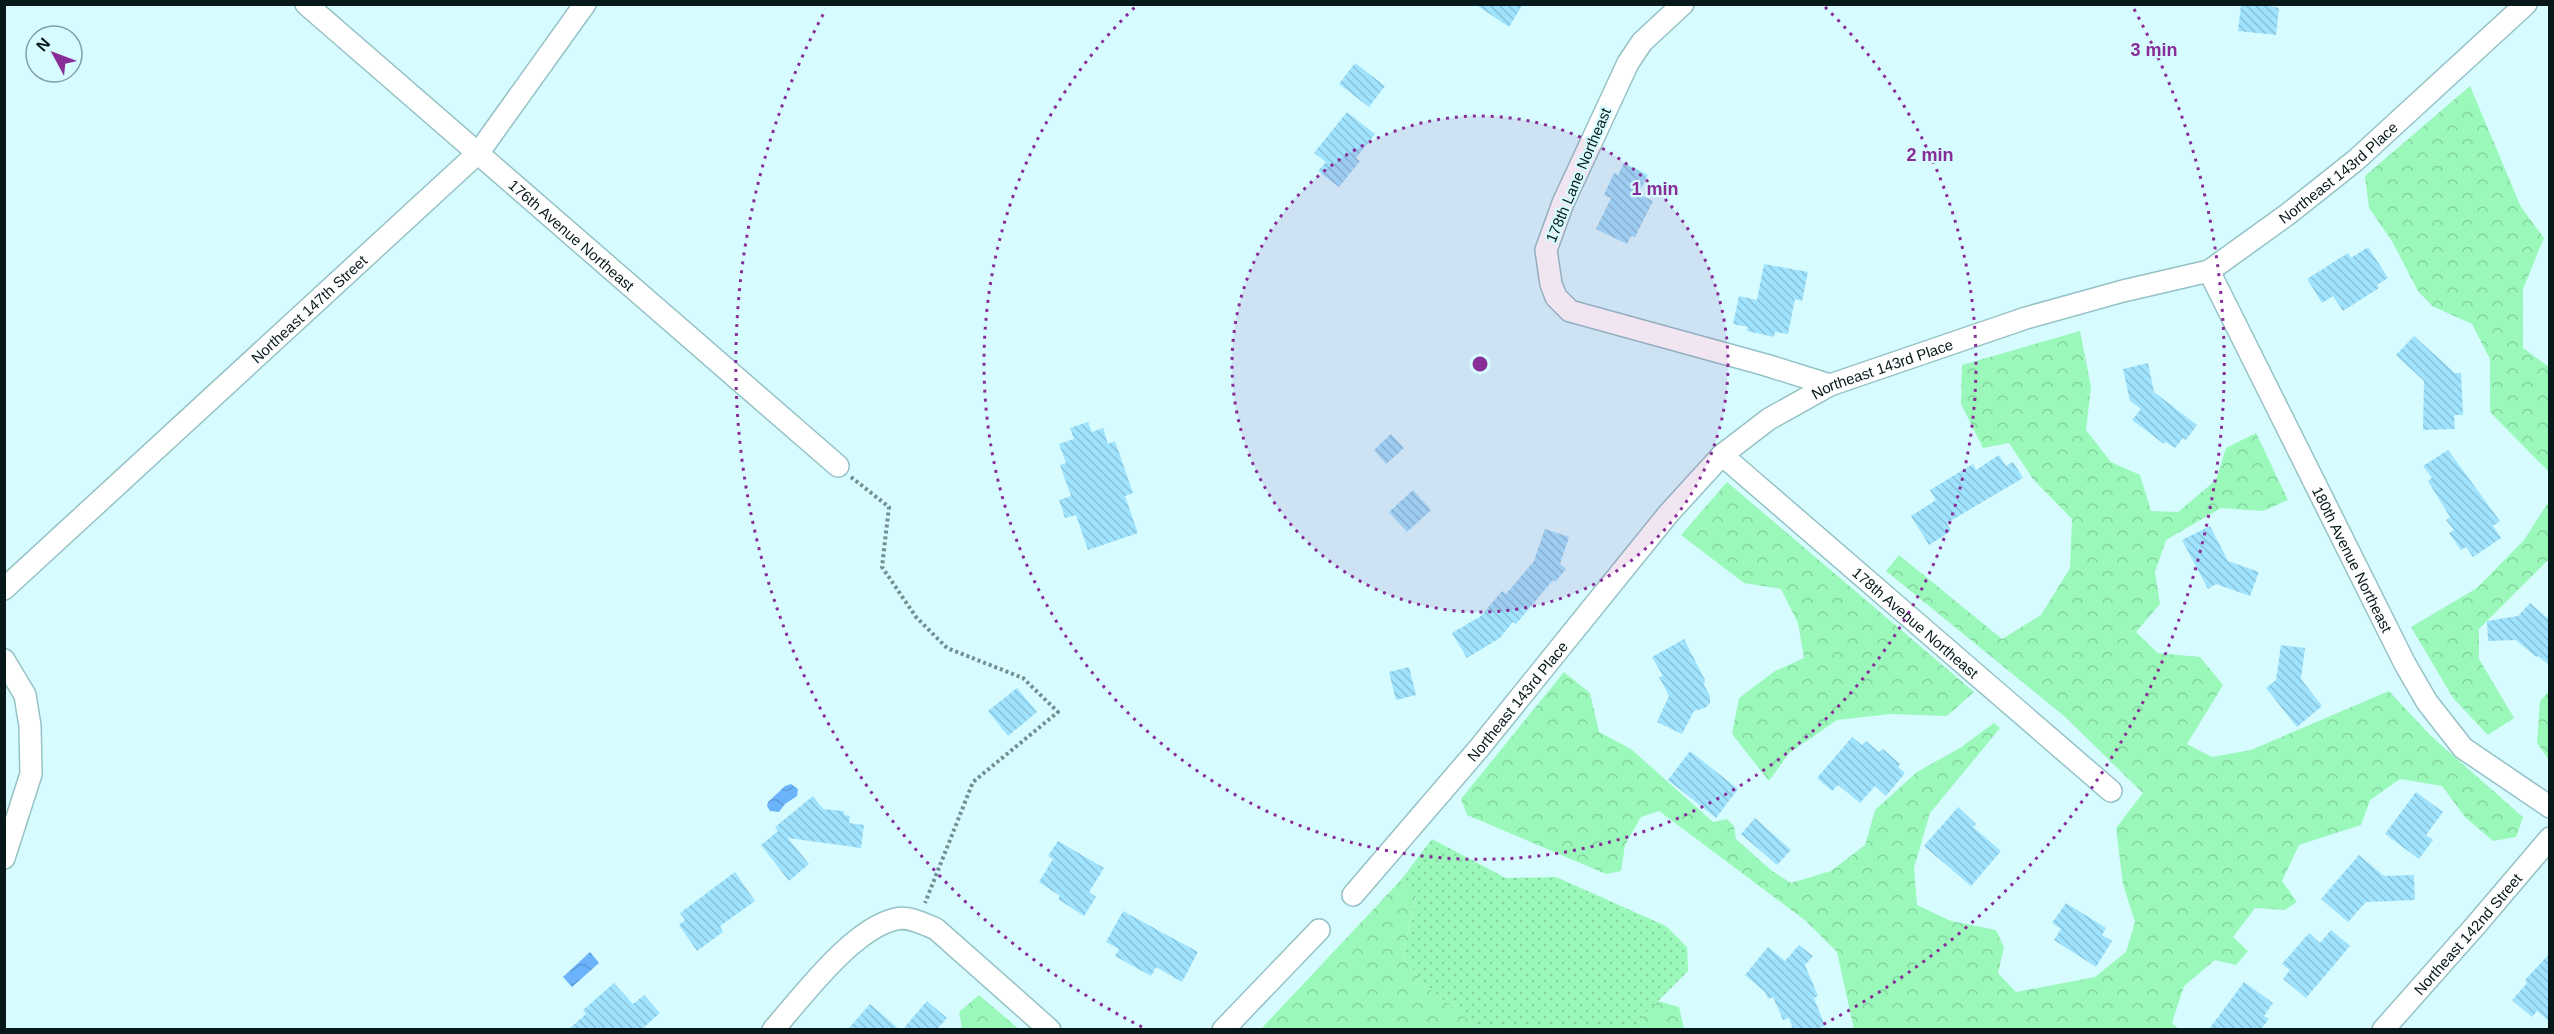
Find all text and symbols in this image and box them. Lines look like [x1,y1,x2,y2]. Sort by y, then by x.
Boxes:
north arrow [24,24,84,84]
text: N [33,35,53,54]
text: 3 min [2130,40,2178,60]
street label: 178th Lane Northeast [1542,105,1614,245]
street label: Northeast 143rd Place [2275,118,2401,227]
text: 2 min [1906,145,1954,165]
street label: 176th Avenue Northeast [506,176,639,294]
text: 1 min [1631,179,1679,199]
street label: Northeast 147th Street [247,251,371,366]
street label: Northeast 143rd Place [1808,335,1955,402]
centre of rings [1470,354,1490,374]
street label: 180th Avenue Northeast [2309,483,2397,636]
street label: 178th Avenue Northeast [1849,563,1983,682]
street label: Northeast 143rd Place [1463,638,1571,764]
street label: Northeast 142nd Street [2410,869,2525,998]

